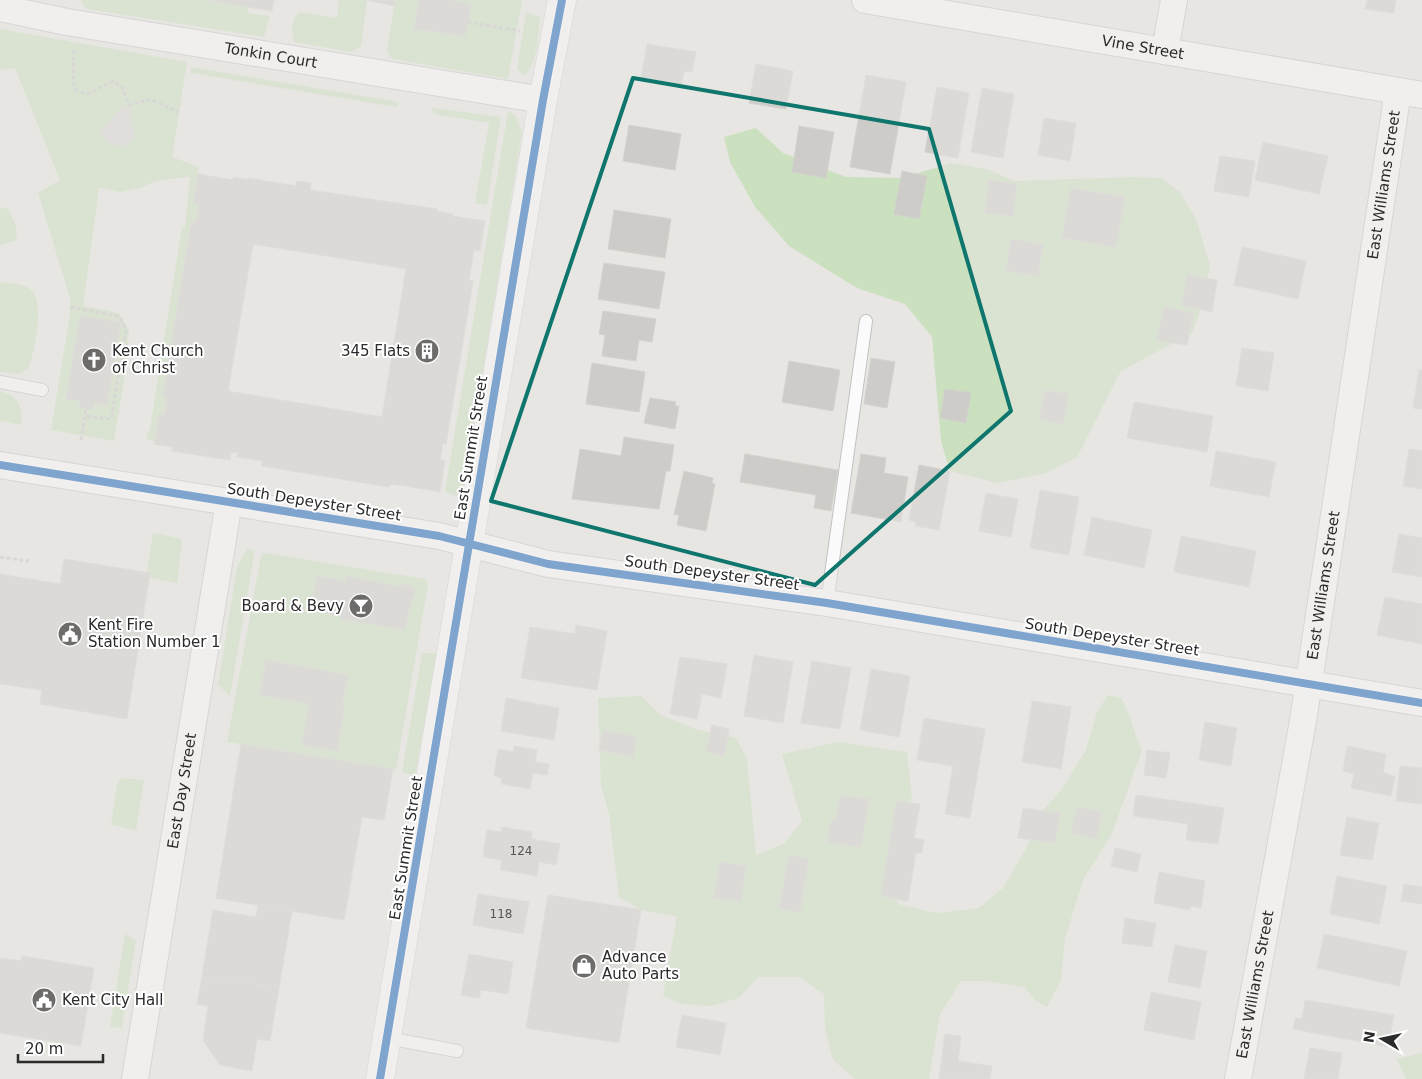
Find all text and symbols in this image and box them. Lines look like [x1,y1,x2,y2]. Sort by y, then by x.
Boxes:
street label: Vine Street [1100,32,1186,63]
street label: Tonkin Court [222,39,319,72]
street label: East Williams Street [1364,109,1404,261]
building icon: 345 Flats [414,338,440,364]
place label: Kent Church of Christ [112,342,204,377]
place label: 345 Flats [341,342,410,360]
church icon: Kent Church of Christ [81,347,107,373]
street label: East Summit Street [451,374,491,521]
street label: South Depeyster Street [226,479,403,525]
street label: East Williams Street [1303,510,1344,661]
street label: South Depeyster Street [623,552,801,594]
bar icon: Board & Bevy [348,593,374,619]
place label: Board & Bevy [241,597,344,615]
street label: South Depeyster Street [1024,614,1201,660]
place label: Kent Fire Station Number 1 [88,616,221,651]
public building icon: Kent Fire Station Number 1 [57,621,83,647]
street label: East Day Street [164,731,200,850]
street label: East Summit Street [386,774,426,921]
house number: 124 [510,844,532,858]
house number: 118 [490,907,512,921]
street label: East Williams Street [1233,909,1277,1060]
place label: Advance Auto Parts [602,948,679,983]
shop icon: Advance Auto Parts [571,953,597,979]
public building icon: Kent City Hall [31,987,57,1013]
place label: Kent City Hall [62,991,163,1009]
north arrow [1357,1014,1407,1064]
text: N [1360,1030,1378,1044]
scale bar [18,1032,102,1064]
text: 20 m [25,1040,63,1058]

